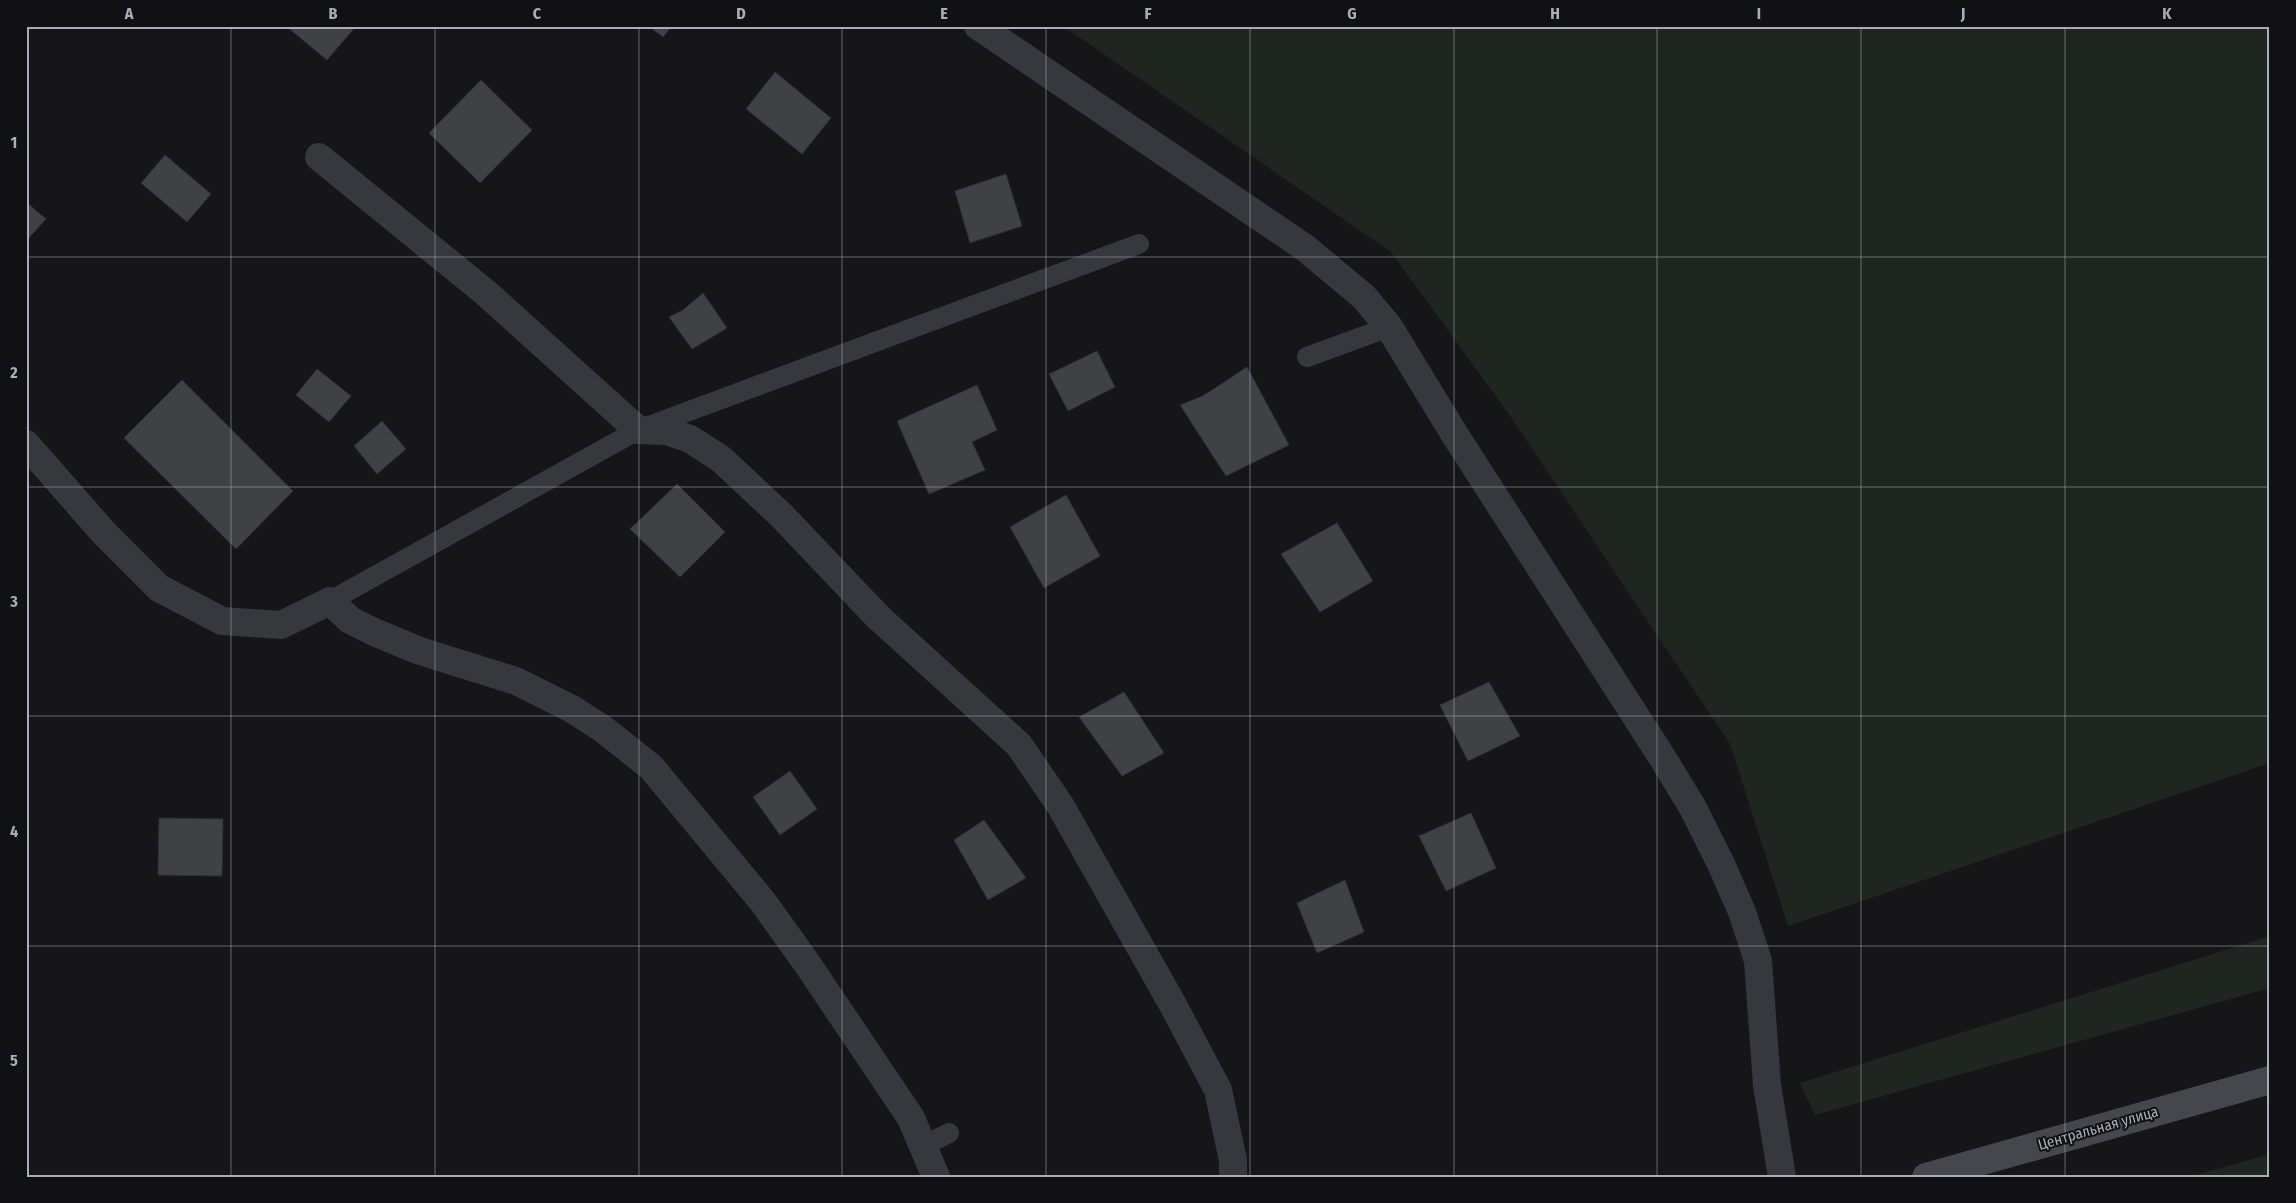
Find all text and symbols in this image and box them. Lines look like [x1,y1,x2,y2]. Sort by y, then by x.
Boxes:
text: A [124,4,134,23]
text: B [329,4,338,23]
text: C [533,4,542,23]
text: D [736,4,746,23]
text: E [940,4,948,23]
text: F [1144,4,1152,23]
text: G [1347,4,1357,23]
text: H [1550,4,1560,23]
text: I [1757,4,1761,23]
text: J [1960,4,1965,23]
text: K [2162,4,2172,23]
text: 1 [11,133,17,152]
text: 2 [9,363,18,382]
text: 3 [9,592,18,611]
text: 4 [10,822,18,841]
text: 5 [10,1051,18,1070]
street label: Центральная улица [2036,1102,2160,1154]

